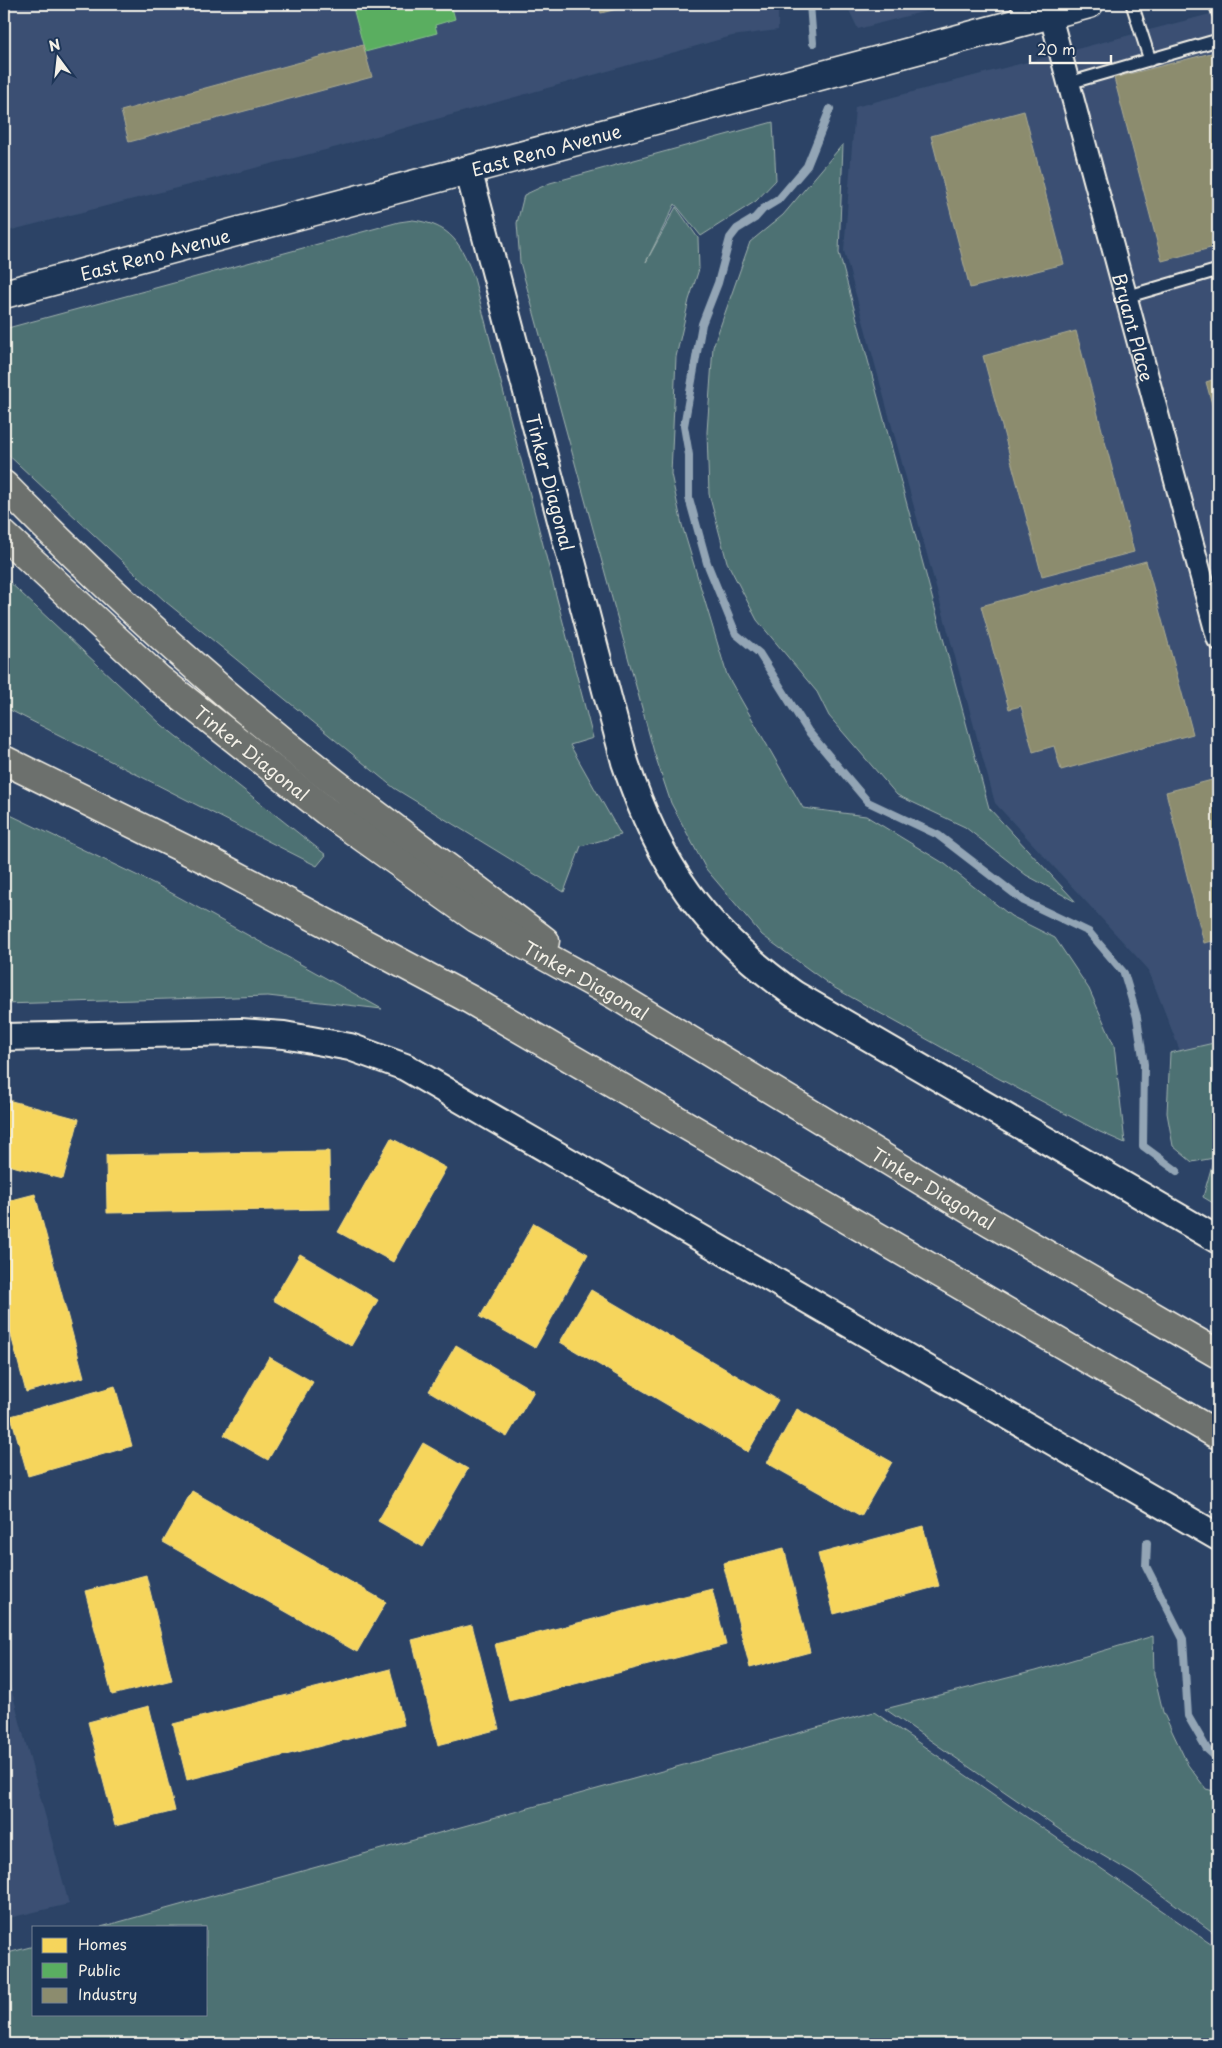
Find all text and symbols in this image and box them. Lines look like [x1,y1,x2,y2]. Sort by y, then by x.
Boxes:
north arrow [32,32,82,82]
scale bar [1030,32,1111,64]
text: N [46,33,63,57]
text: 20 m [1037,37,1076,60]
street label: East Reno Avenue [468,116,624,182]
street label: East Reno Avenue [77,221,233,287]
street label: Bryant Place [1107,270,1162,384]
street label: Tinker Diagonal [520,411,582,554]
street label: Tinker Diagonal [188,698,315,807]
street label: Tinker Diagonal [519,933,654,1026]
street label: Tinker Diagonal [867,1140,1001,1236]
legend [32,1926,208,2016]
text: Homes [78,1932,127,1955]
text: Public [78,1958,121,1981]
text: Industry [78,1982,137,2005]

